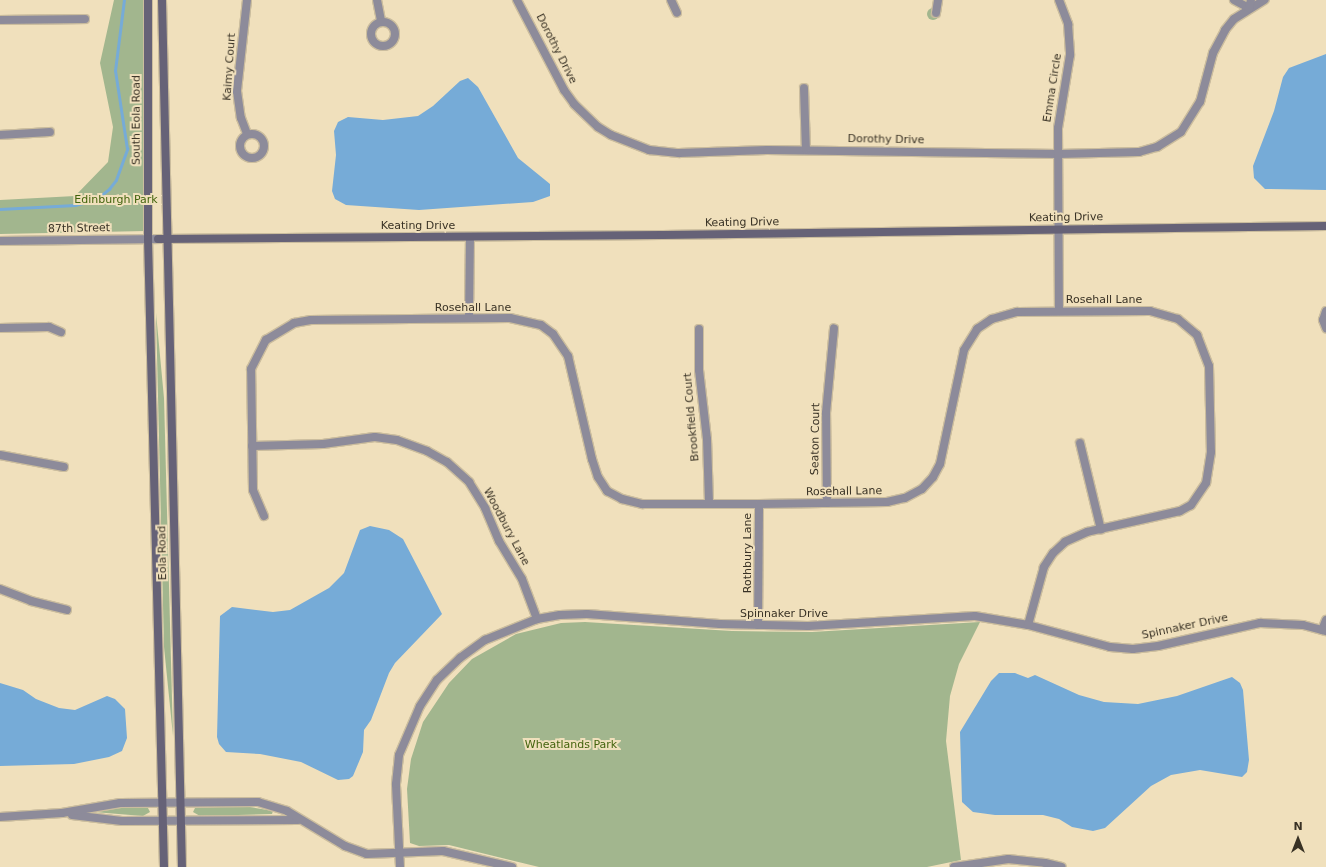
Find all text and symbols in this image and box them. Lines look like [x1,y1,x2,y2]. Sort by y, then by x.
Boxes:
street label: Dorothy Drive [533,12,579,86]
street label: Kaimy Court [221,33,239,101]
street label: Emma Circle [1041,53,1065,123]
street label: South Eola Road [130,75,144,165]
street label: Dorothy Drive [847,133,925,147]
park label: Edinburgh Park [74,193,158,207]
street label: Keating Drive [1029,211,1103,225]
street label: Keating Drive [705,216,779,230]
street label: Keating Drive [381,219,455,233]
street label: 87th Street [48,222,110,236]
street label: Rosehall Lane [1066,293,1142,307]
street label: Rosehall Lane [435,301,511,315]
street label: Brookfield Court [682,372,702,462]
street label: Seaton Court [809,403,823,475]
street label: Rosehall Lane [806,485,882,499]
street label: Woodbury Lane [480,486,532,568]
street label: Rothbury Lane [741,513,755,593]
street label: Eola Road [156,526,170,580]
street label: Spinnaker Drive [740,607,828,621]
street label: Spinnaker Drive [1141,611,1229,643]
park label: Wheatlands Park [525,738,617,752]
north arrow [1278,819,1318,859]
text: N [1293,820,1303,833]

